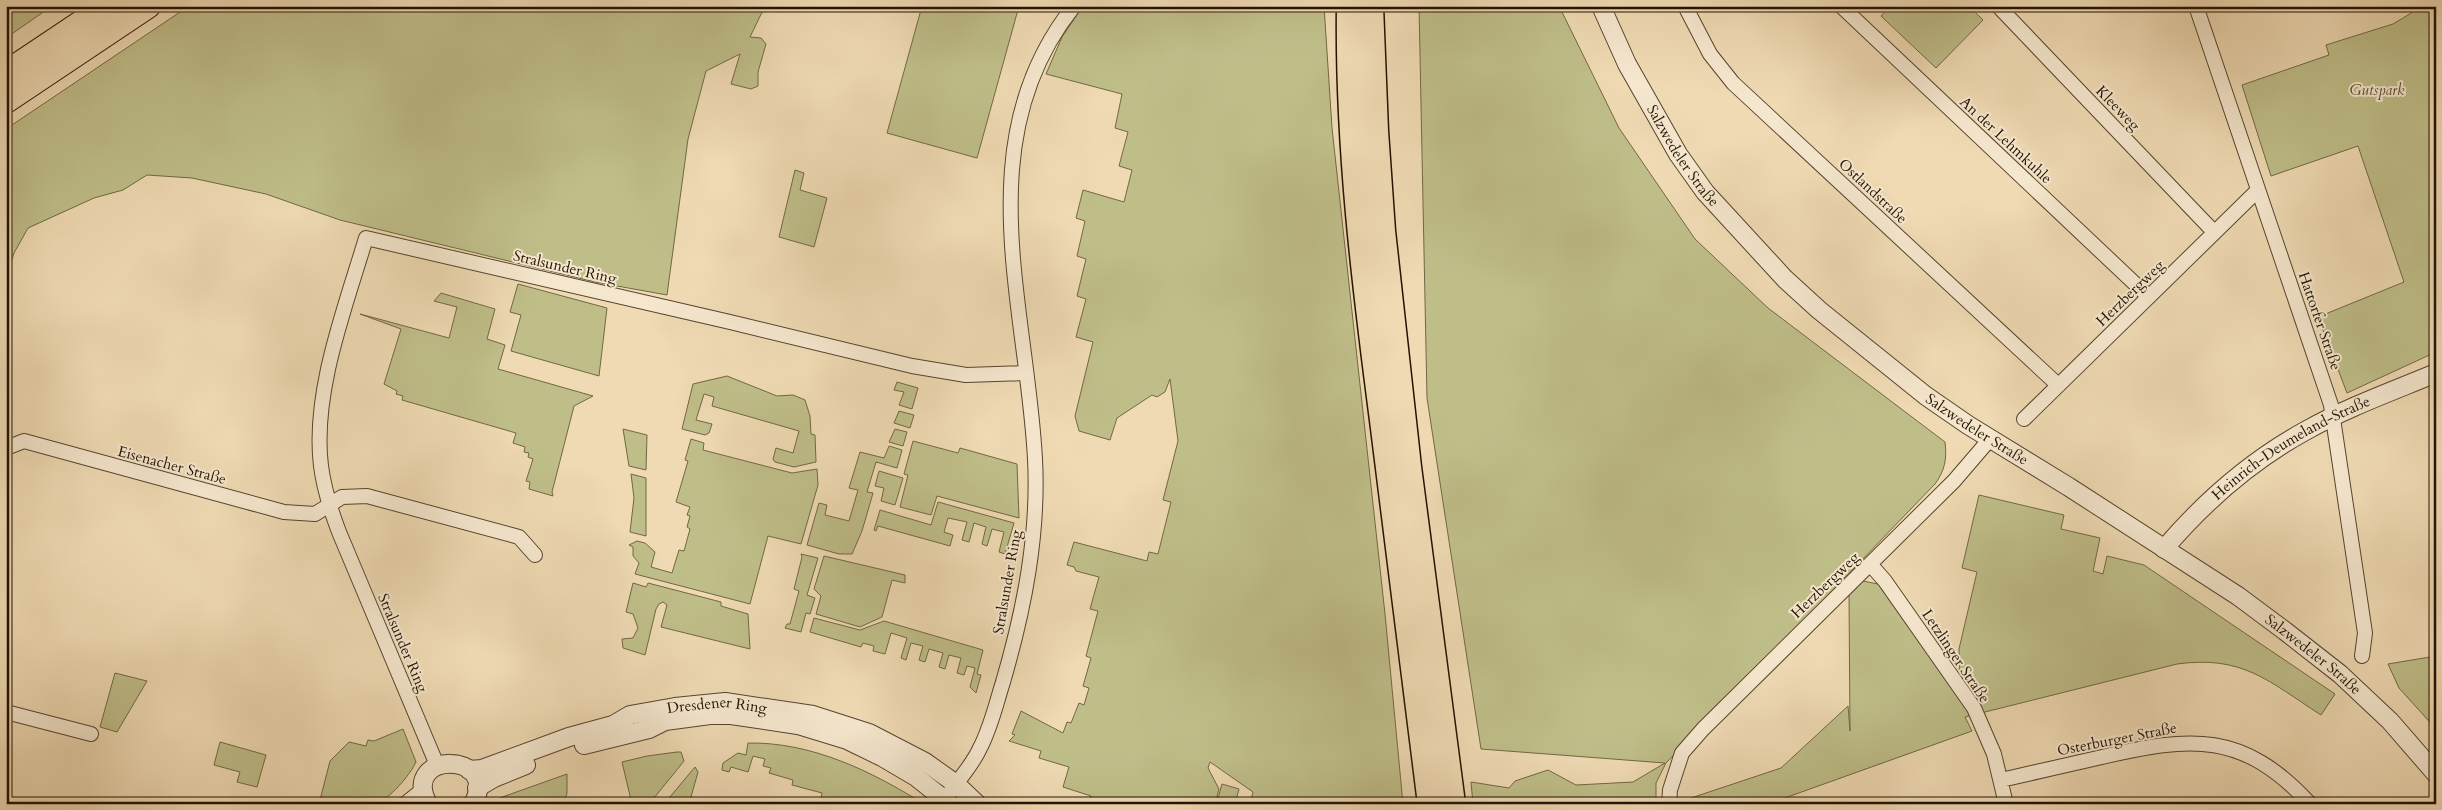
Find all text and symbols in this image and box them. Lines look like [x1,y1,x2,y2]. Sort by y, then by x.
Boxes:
park label: Gutspark [2349,80,2405,100]
street label: Kleeweg [2091,81,2145,135]
street label: An der Lehmkuhle [1955,92,2057,188]
street label: Salzwedeler Straße [1642,101,1724,211]
street label: Ostlandstraße [1834,154,1912,228]
street label: Stralsunder Ring [511,245,619,289]
street label: Herzbergweg [2092,255,2169,331]
street label: Hattorfer Straße [2294,269,2346,373]
street label: Salzwedeler Straße [1922,389,2032,470]
street label: Heinrich-Deumeland-Straße [2207,391,2373,505]
street label: Eisenacher Straße [115,441,229,489]
street label: Stralsunder Ring [988,528,1026,636]
street label: Herzbergweg [1787,547,1864,623]
street label: Stralsunder Ring [373,590,433,696]
street label: Letzlinger Straße [1917,605,1995,707]
street label: Salzwedeler Straße [2261,610,2366,699]
street label: Dresdener Ring [665,692,769,718]
street label: Osterburger Straße [2055,718,2179,760]

